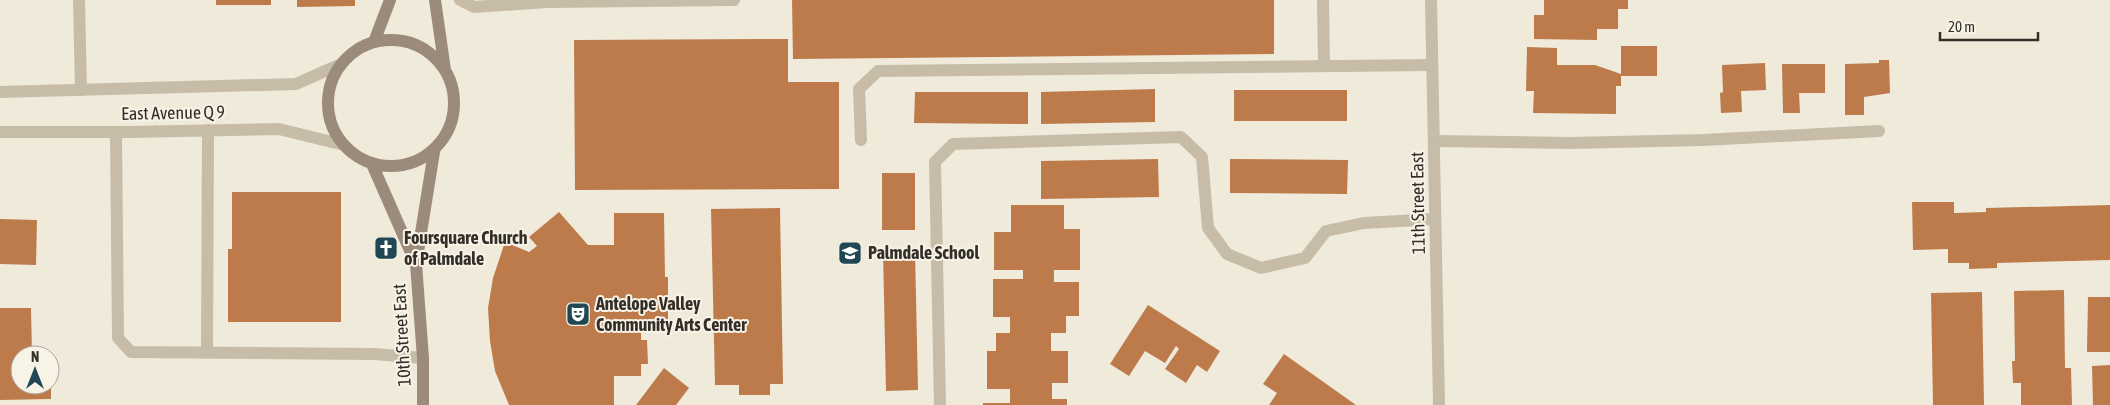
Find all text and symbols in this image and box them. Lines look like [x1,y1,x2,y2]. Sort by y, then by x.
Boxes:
scale bar [1940,10,2038,42]
text: 20 m [1948,18,1975,35]
street label: East Avenue Q 9 [121,101,225,124]
street label: 11th Street East [1406,151,1429,255]
place label: Foursquare Church of Palmdale [404,227,528,269]
church icon: Foursquare Church of Palmdale [373,235,399,261]
school or university icon: Palmdale School [837,240,863,266]
place label: Palmdale School [868,242,980,263]
street label: 10th Street East [388,283,415,387]
place label: Antelope Valley Community Arts Center [595,293,747,335]
theatre icon: Antelope Valley Community Arts Center [565,301,591,327]
north arrow [10,345,60,395]
text: N [31,349,39,365]

